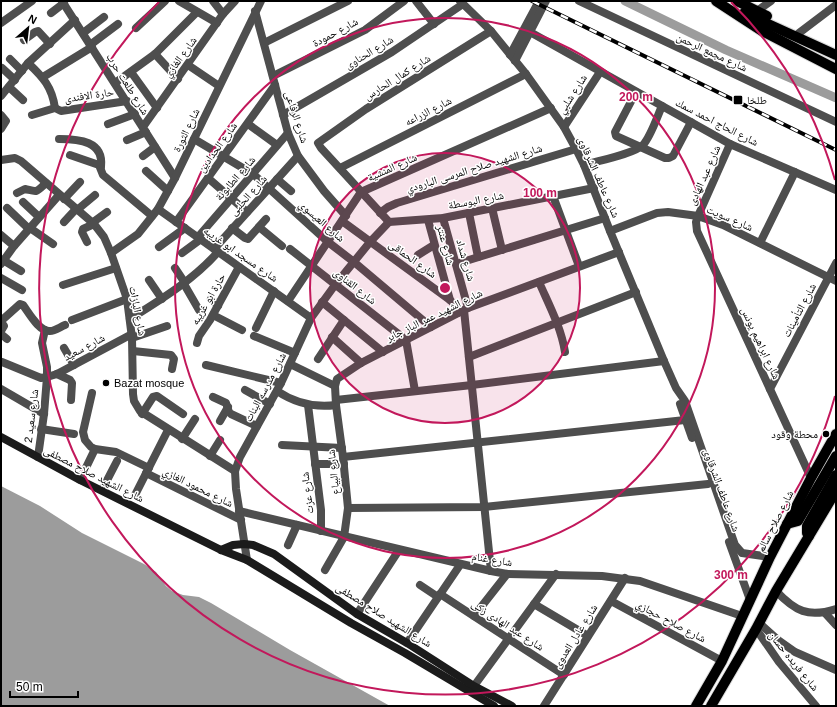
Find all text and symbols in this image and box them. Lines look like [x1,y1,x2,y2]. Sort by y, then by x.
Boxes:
north arrow [8,8,48,48]
text: N [26,12,39,26]
street label: شارع حمودة [310,15,360,50]
street label: شارع مجمع الرحمن [674,30,749,75]
street label: شارع الحناوى [343,33,396,72]
street label: شارع الغازي [161,34,201,81]
street label: شارع طلعت حرب [103,51,152,118]
street label: شارع كمال الحارس [362,52,433,103]
street label: شارع شلبي [555,72,592,118]
street label: حارة الافندى [64,86,115,105]
street label: شارع الرفاعى [282,90,311,145]
text: 200 m [619,90,653,104]
street label: شارع الزراعه [403,94,454,129]
marker: طلخا [732,94,744,106]
place label: طلخا [747,94,767,106]
street label: شارع الحاج احمد سمك [673,96,760,149]
street label: شارع الثورة [170,106,203,154]
street label: شارع الحدادين [195,120,240,175]
street label: شارع عاطف الشرقاوى [575,135,622,220]
street label: شارع الشهيد صلاح المرسى البارودي [405,142,544,197]
street label: شارع عبد الهادى [685,143,723,207]
street label: شارع المنشية [365,151,419,184]
street label: شارع الطابونة [212,153,258,203]
street label: شارع الحلبى [227,173,270,218]
text: 100 m [523,186,557,200]
street label: شارع البوسطة [447,189,505,212]
street label: شارع العيسوي [295,198,347,246]
street label: شارع سويت [705,203,755,234]
street label: شارع عنتر [434,223,457,267]
street label: شارع مسجد ابو غريبه [201,224,280,285]
street label: شارع شداد [453,237,478,283]
street label: شارع الحماقى [386,238,439,281]
street label: شارع القناوى [331,266,379,307]
street label: حارة ابو غريبه [188,271,228,327]
centre of rings [438,281,452,295]
street label: شارع التأمينات [779,281,819,339]
street label: شارع البازات [126,285,149,337]
street label: شارع الشهيد عمر الباز جابر [383,286,485,345]
street label: شارع ابراهيم يونس [737,305,783,382]
street label: شارع سعيد [61,331,107,364]
street label: شارع مدرسه البنات [242,350,289,424]
place label: Bazat mosque [114,377,184,389]
marker: Bazat mosque [101,378,111,388]
street label: شارع سعيد 2 [22,388,41,444]
place label: محطة وقود [771,428,818,440]
marker: محطة وقود [821,429,831,439]
street label: شارع الشهيد صلاح مصطفى [42,444,146,505]
street label: شارع عاطف الشرقاوى [700,447,743,534]
street label: شارع البياع [325,449,342,495]
street label: شارع محمود الغازي [160,465,235,512]
street label: شارع عزت [298,471,317,515]
street label: شارع صلاح سالم [754,488,797,555]
street label: شارع غنام [471,550,513,569]
text: 300 m [714,568,748,582]
street label: شارع الشهيد صلاح مصطفى [333,581,434,650]
street label: شارع عبد الهادى زكى [469,597,546,654]
street label: شارع صلاح حجازي [633,598,708,647]
street label: شارع عادل العدوى [551,602,600,671]
street label: شارع فريده حسان [766,629,822,694]
scale bar [10,673,78,699]
text: 50 m [16,680,43,694]

